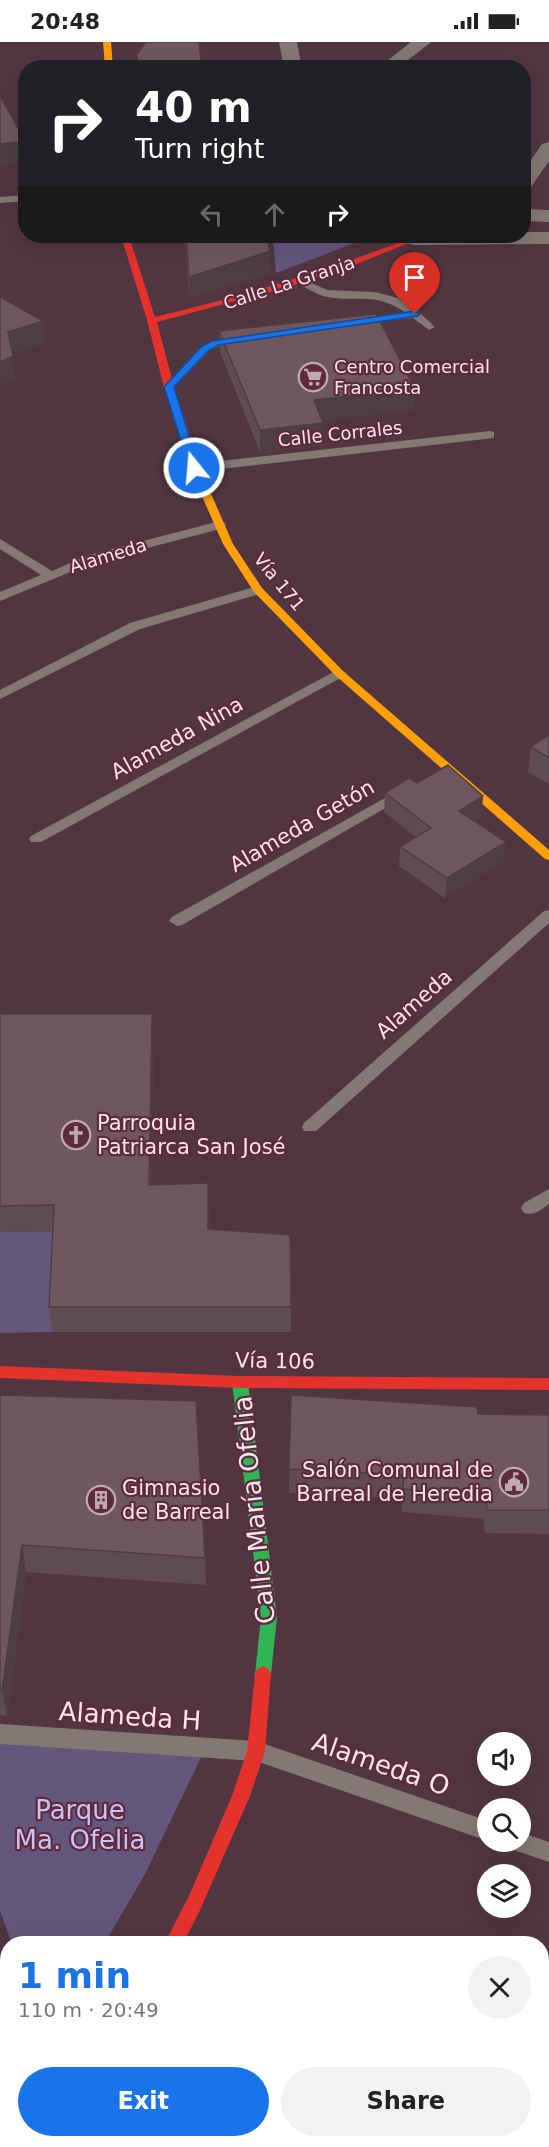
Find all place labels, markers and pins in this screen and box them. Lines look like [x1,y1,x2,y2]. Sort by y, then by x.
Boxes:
pin [389,252,440,314]
place label: Centro Comercial Francosta [334,356,490,398]
supermarket icon: Centro Comercial Francosta [297,361,329,393]
place label: Parroquia Patriarca San José [97,1111,286,1159]
church icon: Parroquia Patriarca San José [60,1119,92,1151]
place label: Salón Comunal de Barreal de Heredia [296,1458,493,1506]
public building icon: Salón Comunal de Barreal de Heredia [498,1466,530,1498]
place label: Gimnasio de Barreal [122,1476,230,1524]
building icon: Gimnasio de Barreal [85,1484,117,1516]

